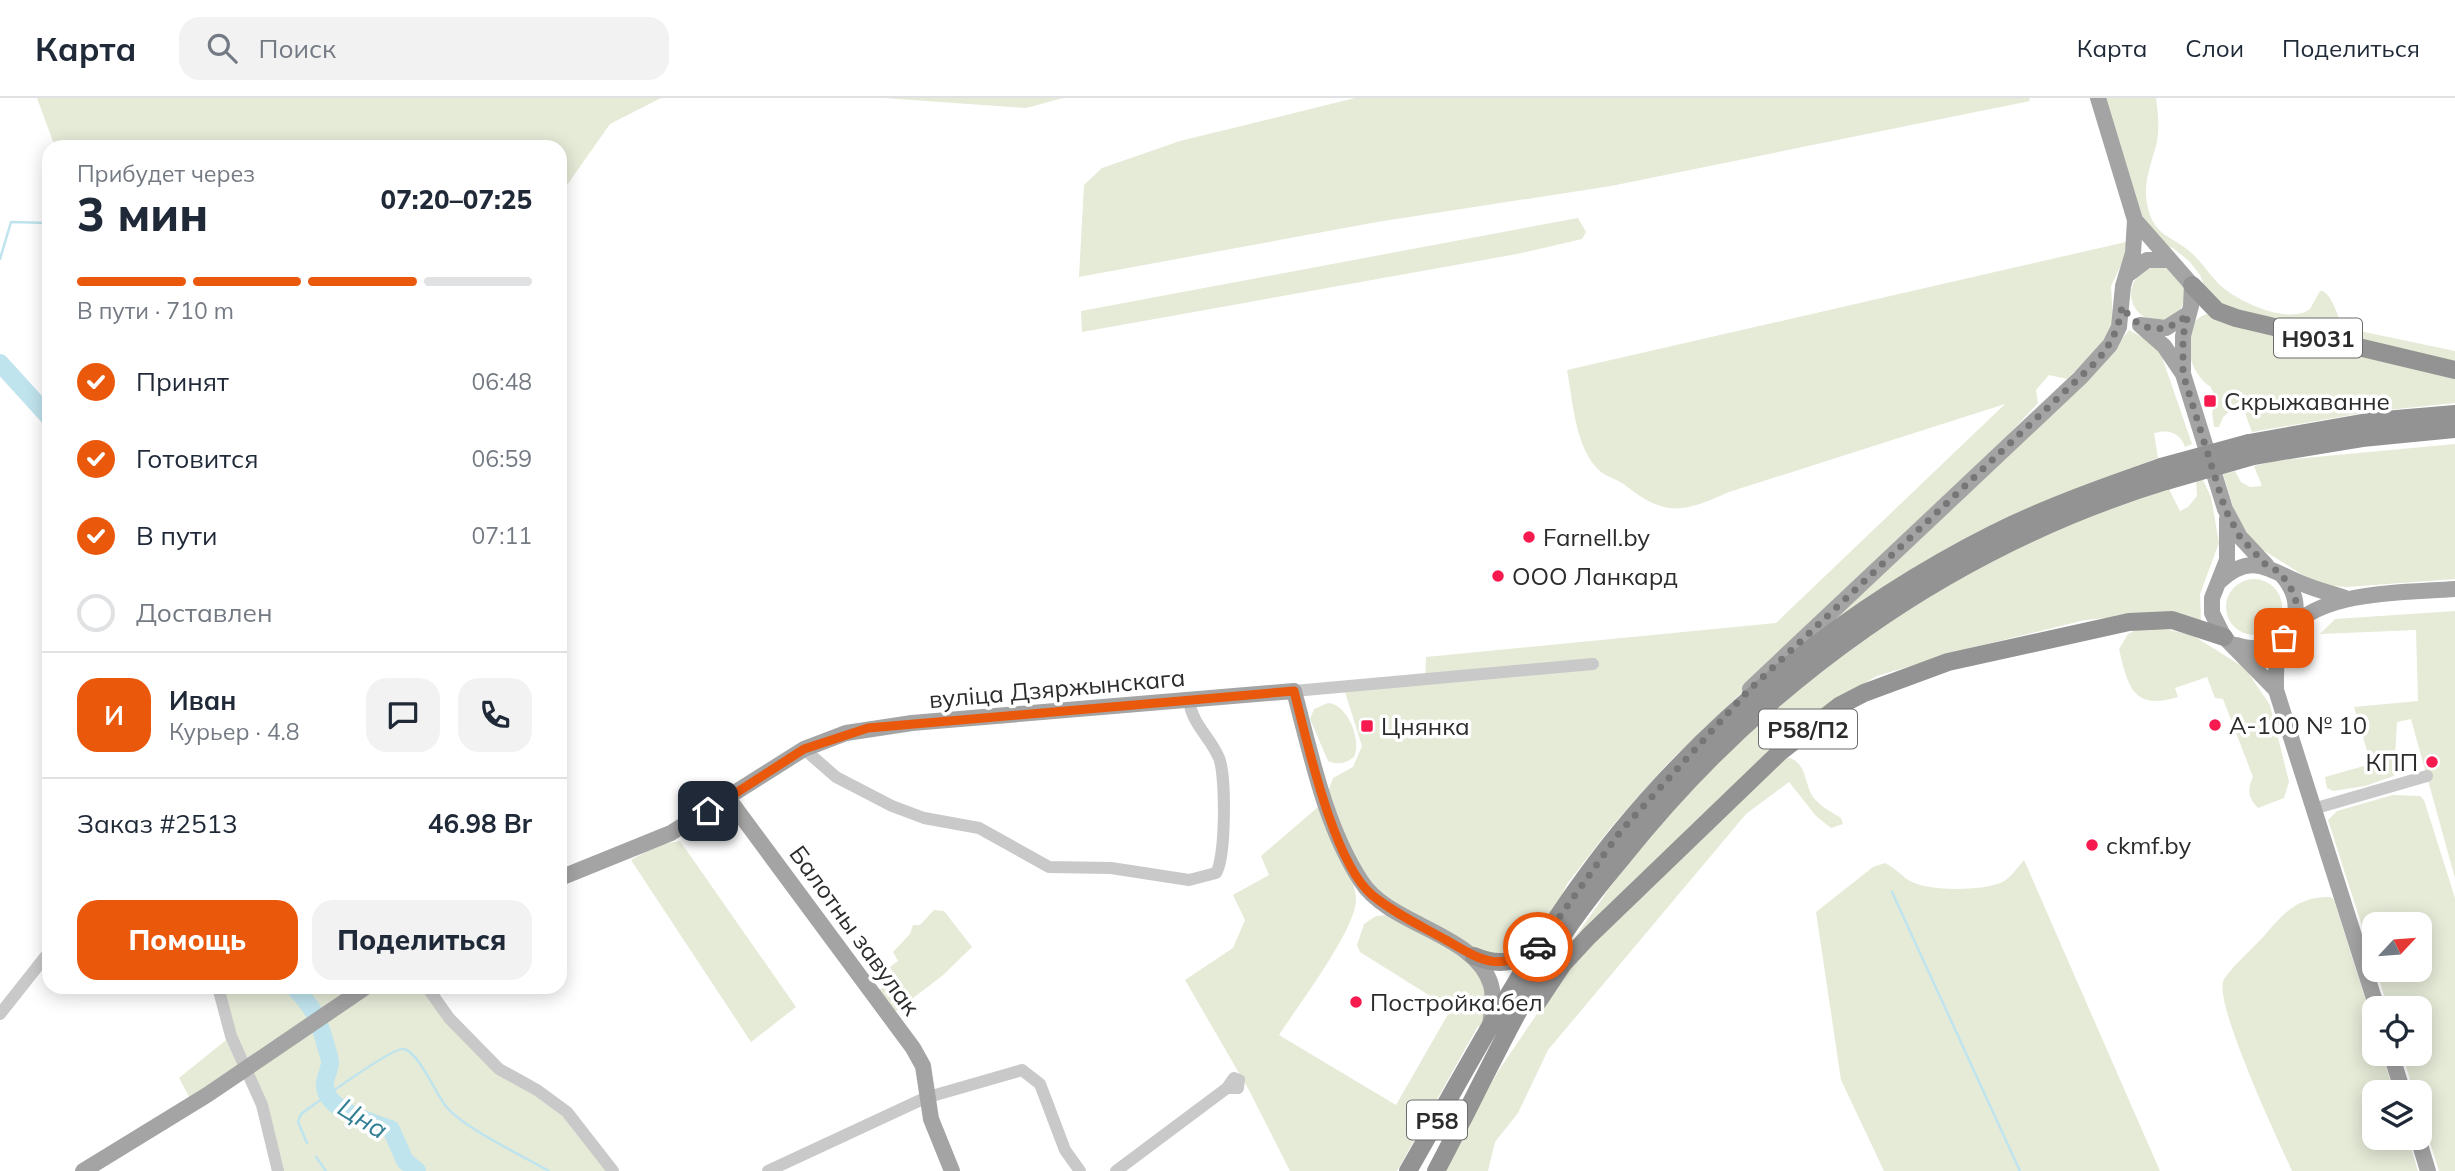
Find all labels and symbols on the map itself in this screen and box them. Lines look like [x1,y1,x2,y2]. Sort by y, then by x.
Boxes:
road number: Н9031 [2274,318,2362,358]
place label: Скрыжаванне [2224,386,2390,416]
marker: Скрыжаванне [2202,393,2218,409]
place label: Farnell.by [1543,522,1650,552]
marker: Farnell.by [1521,529,1537,545]
place label: ООО Ланкард [1512,561,1678,591]
marker: ООО Ланкард [1490,568,1506,584]
pin [2254,608,2314,668]
street label: вуліца Дзяржынскага [928,662,1186,714]
road number: Р58/П2 [1759,709,1857,748]
place label: А-100 № 10 [2229,710,2367,740]
place label: Цнянка [1381,711,1470,741]
marker: А-100 № 10 [2207,717,2223,733]
marker: Цнянка [1359,718,1375,734]
place label: КПП [2366,747,2418,777]
marker: КПП [2424,754,2440,770]
pin [678,781,738,841]
place label: ckmf.by [2106,830,2192,860]
marker: ckmf.by [2084,837,2100,853]
street label: Балотны завулак [783,839,927,1021]
courier [1503,912,1573,982]
north arrow [2362,912,2432,982]
place label: Постройка.бел [1370,987,1543,1017]
marker: Постройка.бел [1348,994,1364,1010]
water label: Цна [332,1090,394,1146]
road number: Р58 [1407,1100,1467,1140]

